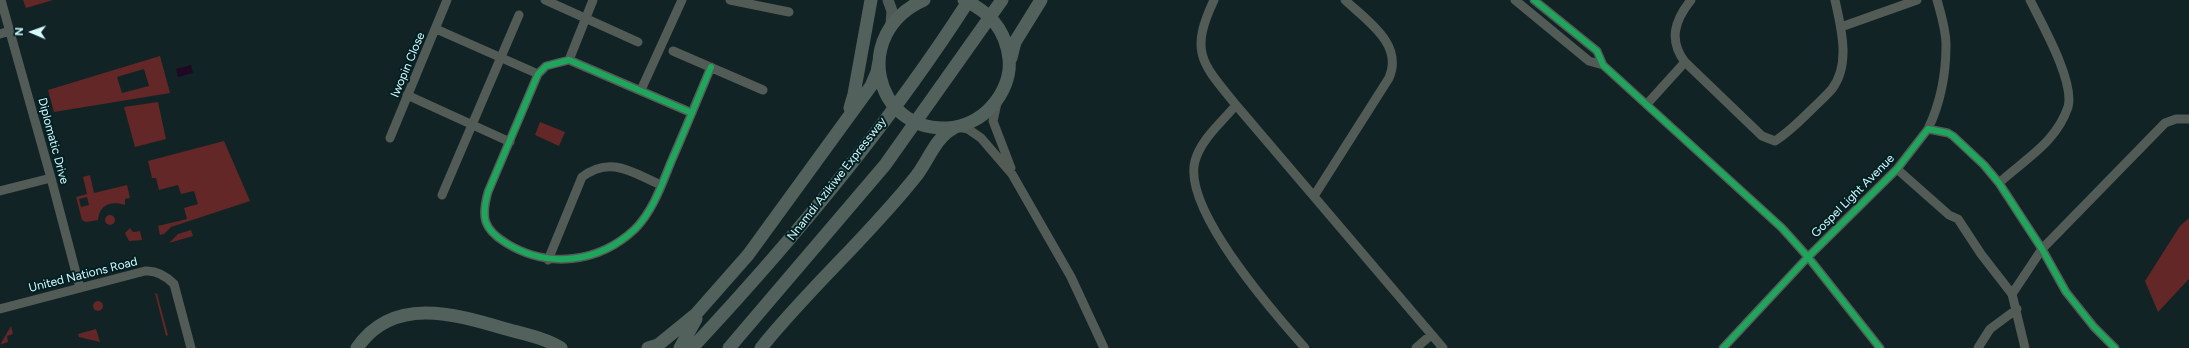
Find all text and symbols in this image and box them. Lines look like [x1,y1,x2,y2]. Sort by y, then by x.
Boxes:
north arrow [12,12,52,52]
text: N [13,27,26,36]
street label: Iwopin Close [388,30,428,100]
street label: Diplomatic Drive [35,96,71,186]
street label: Nnamdi Azikiwe Expressway [784,114,890,244]
street label: Gospel Light Avenue [1808,151,1898,241]
street label: United Nations Road [27,255,139,295]

